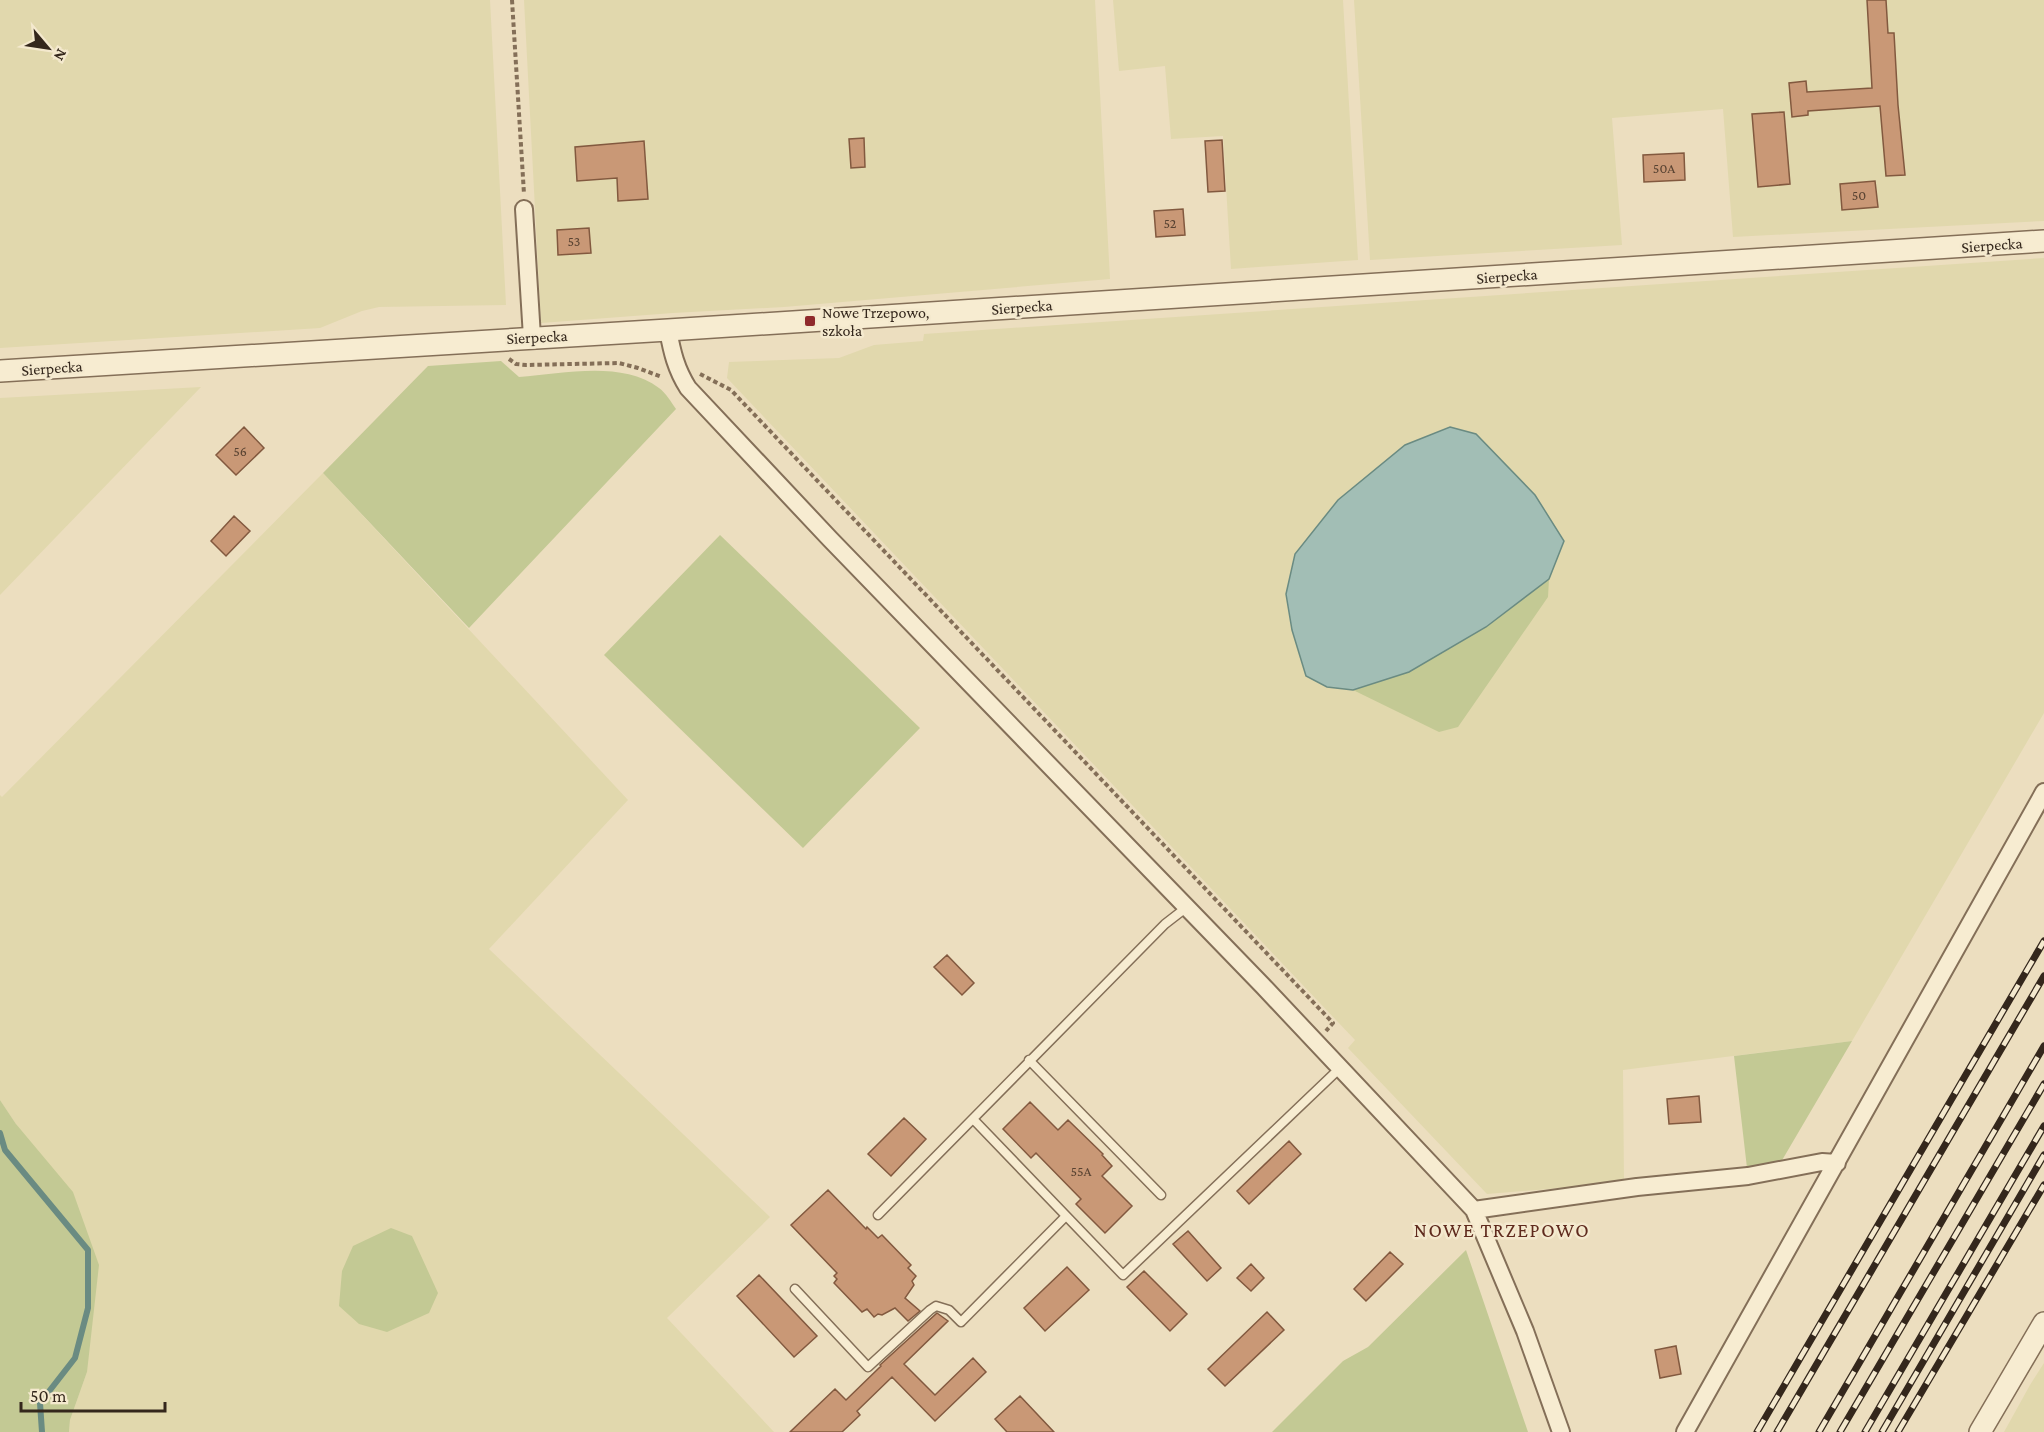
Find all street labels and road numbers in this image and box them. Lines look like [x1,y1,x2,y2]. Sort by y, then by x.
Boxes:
street label: Sierpecka [1961,234,2024,257]
street label: Sierpecka [1476,265,1539,288]
street label: Sierpecka [991,296,1054,319]
street label: Sierpecka [506,327,569,348]
street label: Sierpecka [21,357,84,380]

